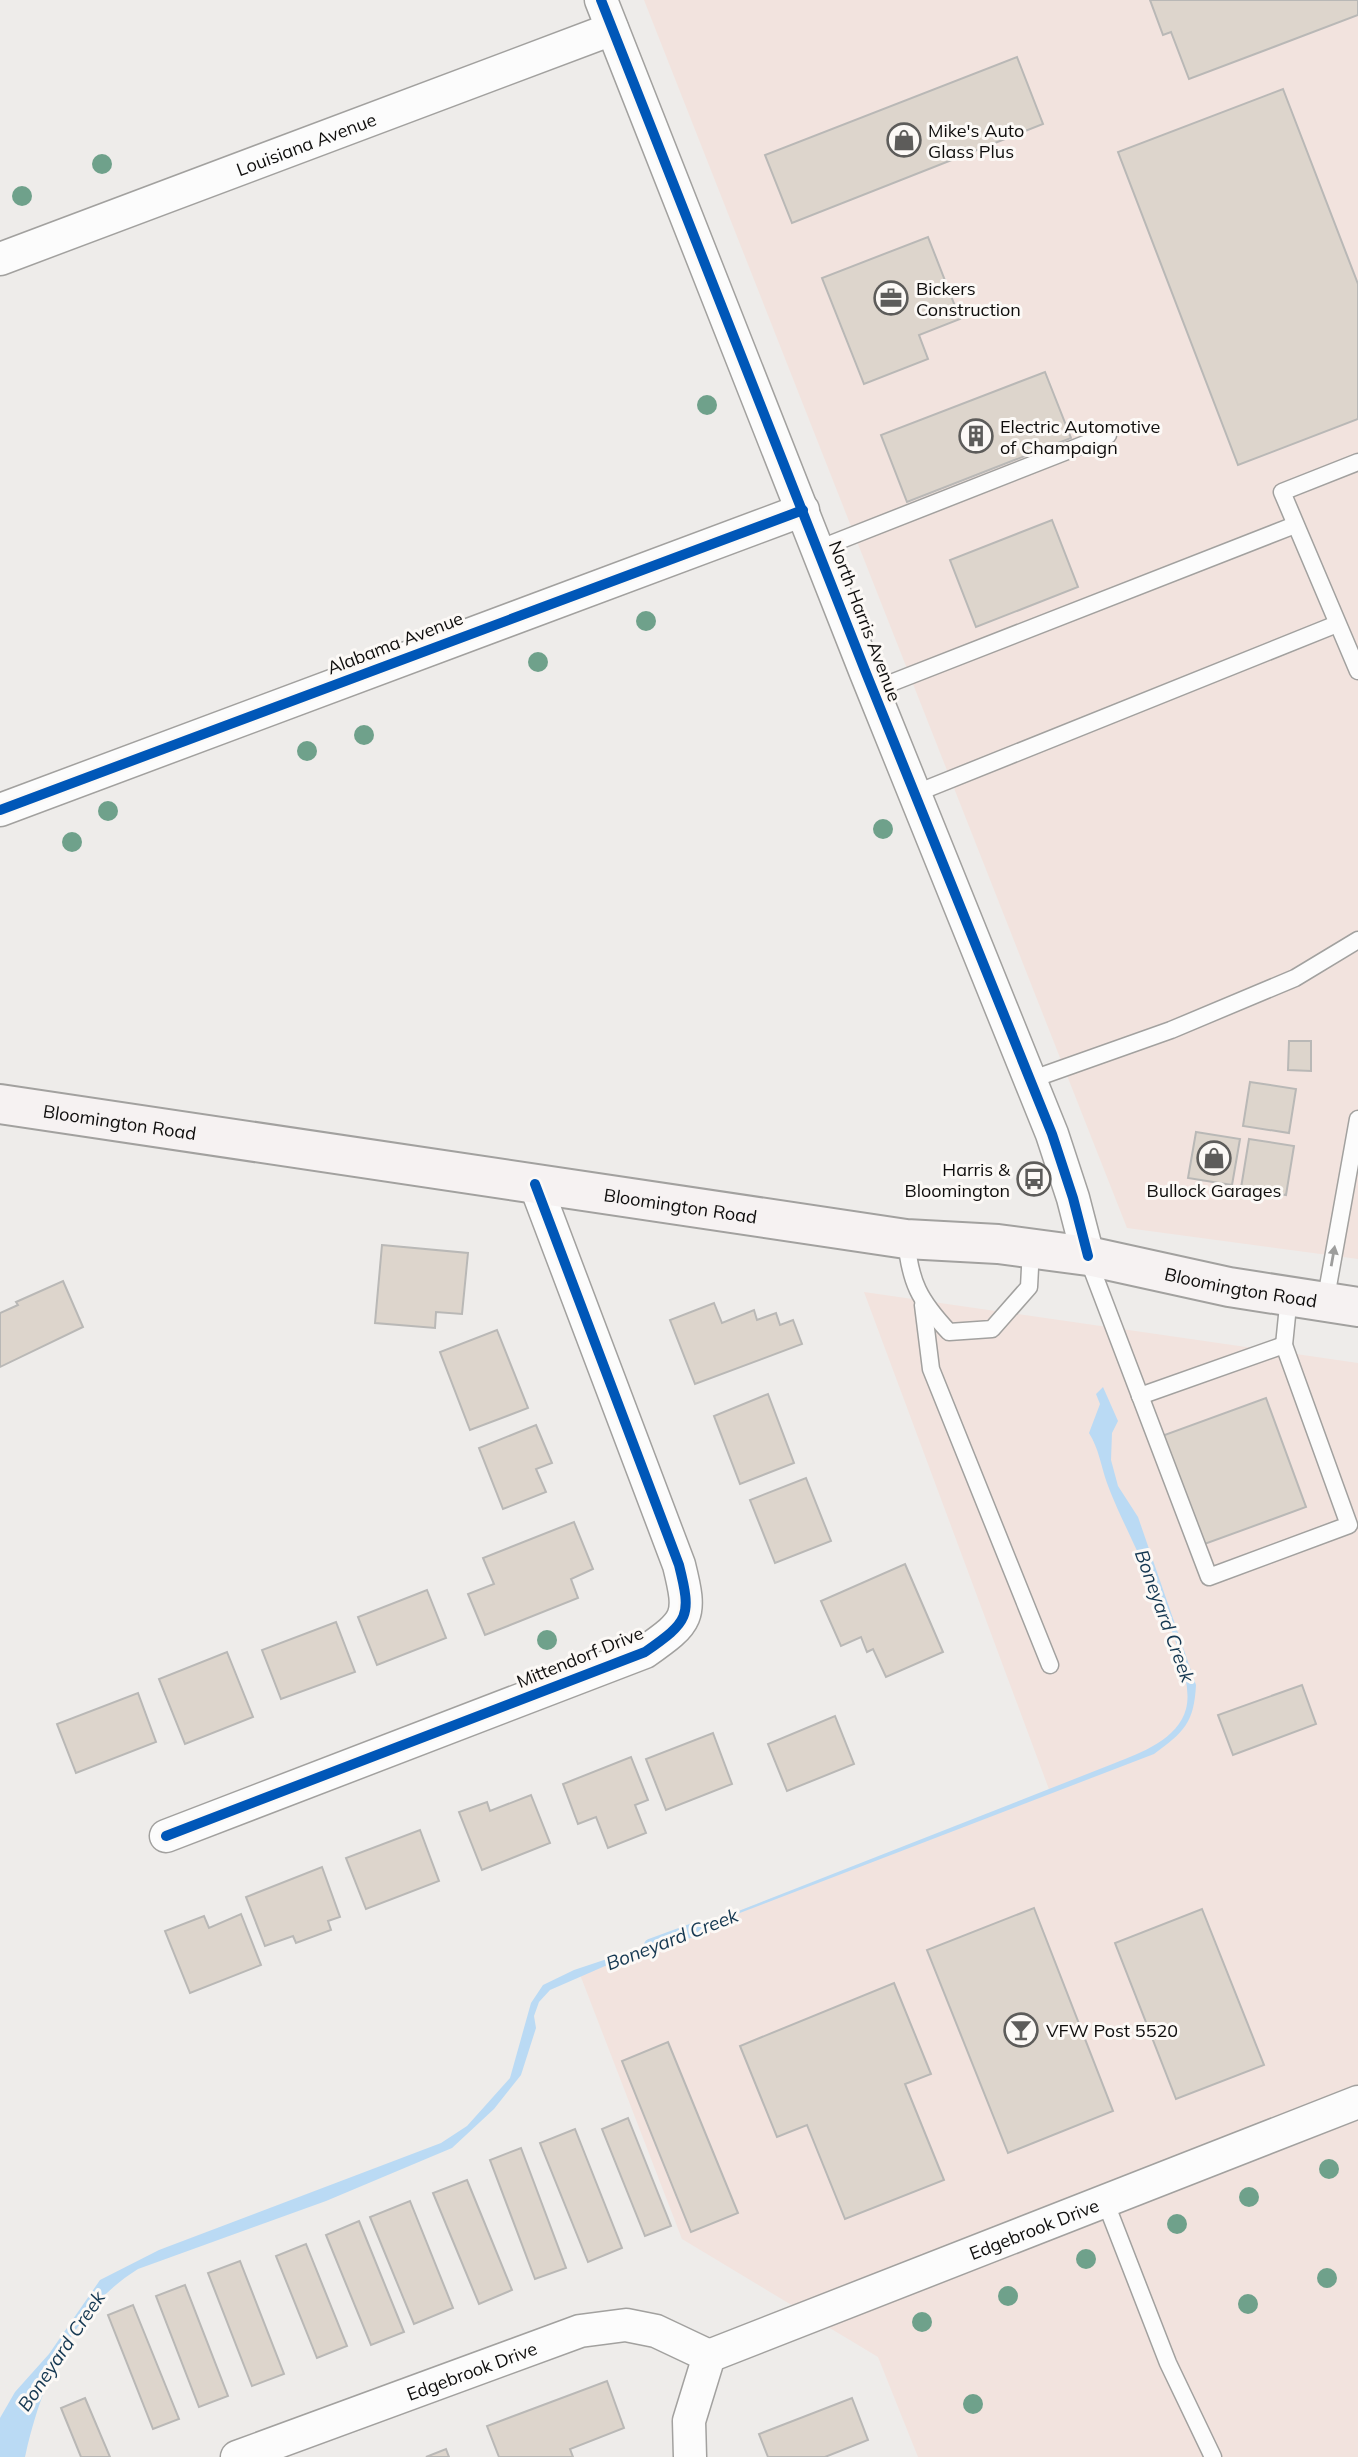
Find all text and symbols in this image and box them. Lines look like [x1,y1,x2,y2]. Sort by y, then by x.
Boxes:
street label: Louisiana Avenue [233,107,379,181]
place label: Mike's Auto Glass Plus [928,119,1024,163]
shop icon: Mike's Auto Glass Plus [885,121,923,159]
place label: Bickers Construction [916,277,1021,321]
office icon: Bickers Construction [872,279,910,317]
place label: Electric Automotive of Champaign [1000,415,1160,459]
building icon: Electric Automotive of Champaign [957,417,995,455]
street label: North Harris Avenue [824,537,906,705]
street label: Alabama Avenue [324,606,466,680]
street label: Bloomington Road [42,1099,198,1145]
shop icon: Bullock Garages [1195,1139,1233,1177]
place label: Harris & Bloomington [904,1158,1011,1202]
bus stop icon: Harris & Bloomington [1015,1160,1053,1198]
place label: Bullock Garages [1146,1179,1282,1202]
street label: Bloomington Road [602,1183,759,1228]
one-way arrow [1328,1245,1339,1267]
street label: Bloomington Road [1162,1262,1319,1312]
water label: Boneyard Creek [1130,1546,1201,1687]
street label: Mittendorf Drive [513,1621,647,1693]
water label: Boneyard Creek [602,1902,743,1975]
bar icon: VFW Post 5520 [1002,2011,1040,2049]
place label: VFW Post 5520 [1046,2019,1178,2042]
street label: Edgebrook Drive [966,2193,1102,2265]
water label: Boneyard Creek [12,2285,111,2416]
street label: Edgebrook Drive [403,2336,540,2405]

